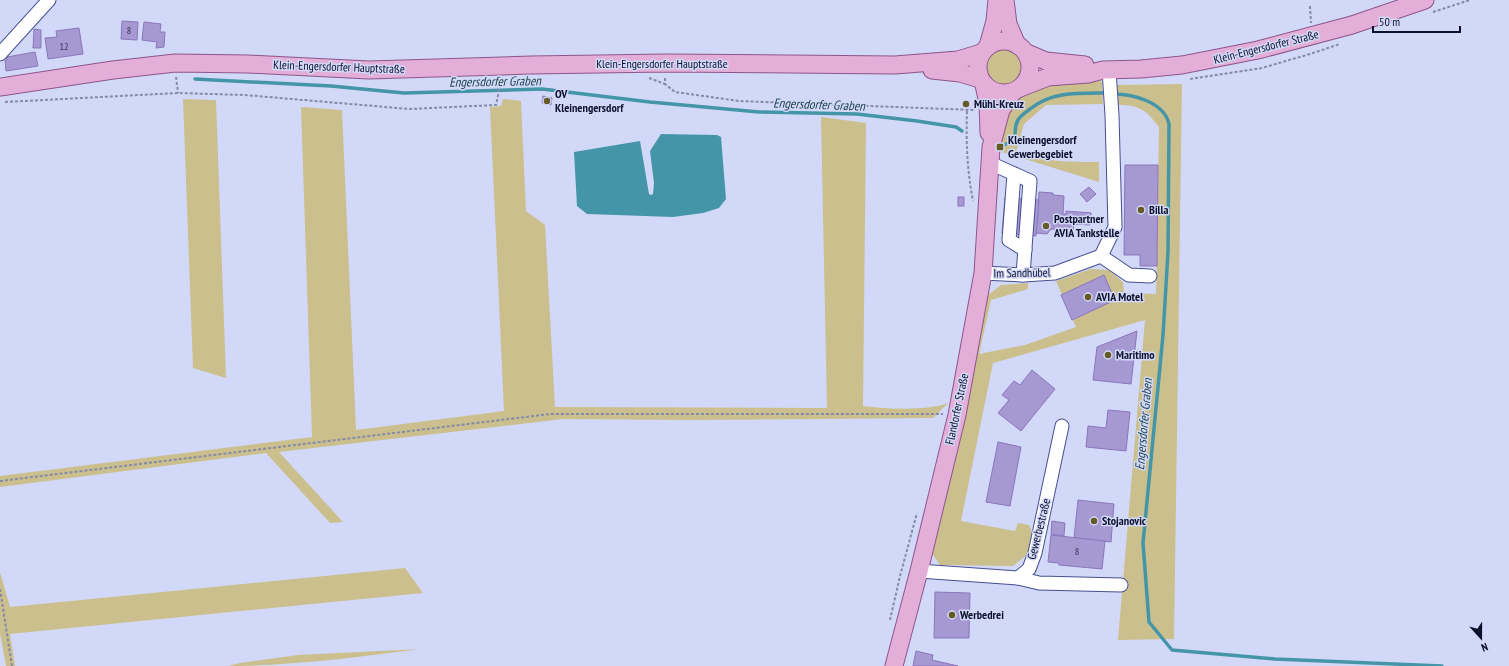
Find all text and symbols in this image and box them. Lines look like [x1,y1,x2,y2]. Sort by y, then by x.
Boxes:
scale bar [1373,8,1460,34]
text: 50 m [1379,14,1400,29]
house number: 8 [127,24,131,37]
street label: Klein-Engersdorfer Straße [1212,26,1320,67]
house number: 12 [60,40,69,53]
street label: Klein-Engersdorfer Hauptstraße [596,56,728,71]
street label: Klein-Engersdorfer Hauptstraße [273,57,405,76]
water label: Engersdorfer Graben [449,72,542,91]
place label: OV Kleinengersdorf [555,86,624,115]
water label: Engersdorfer Graben [773,94,866,115]
marker: OV Kleinengersdorf [542,96,552,106]
place label: Mühl-Kreuz [974,96,1024,111]
marker: Mühl-Kreuz [961,99,971,109]
place label: Kleinengersdorf Gewerbegebiet [1008,132,1077,161]
marker: Kleinengersdorf Gewerbegebiet [995,142,1005,152]
place label: Billa [1149,202,1168,217]
marker: Billa [1136,205,1146,215]
place label: Postpartner AVIA Tankstelle [1053,211,1120,240]
marker: Postpartner AVIA Tankstelle [1041,221,1051,231]
street label: Im Sandhübel [993,265,1051,280]
place label: AVIA Motel [1095,289,1143,304]
marker: AVIA Motel [1083,292,1093,302]
place label: Maritimo [1116,347,1155,362]
marker: Maritimo [1103,350,1113,360]
street label: Flandorfer Straße [942,372,971,446]
water label: Engersdorfer Graben [1131,376,1156,471]
street label: Gewerbestraße [1024,497,1053,561]
place label: Stojanovic [1102,513,1147,528]
marker: Stojanovic [1089,516,1099,526]
house number: 8 [1075,545,1079,558]
place label: Werbedrei [959,607,1004,622]
marker: Werbedrei [947,610,957,620]
north arrow [1461,618,1501,658]
text: N [1479,640,1490,655]

